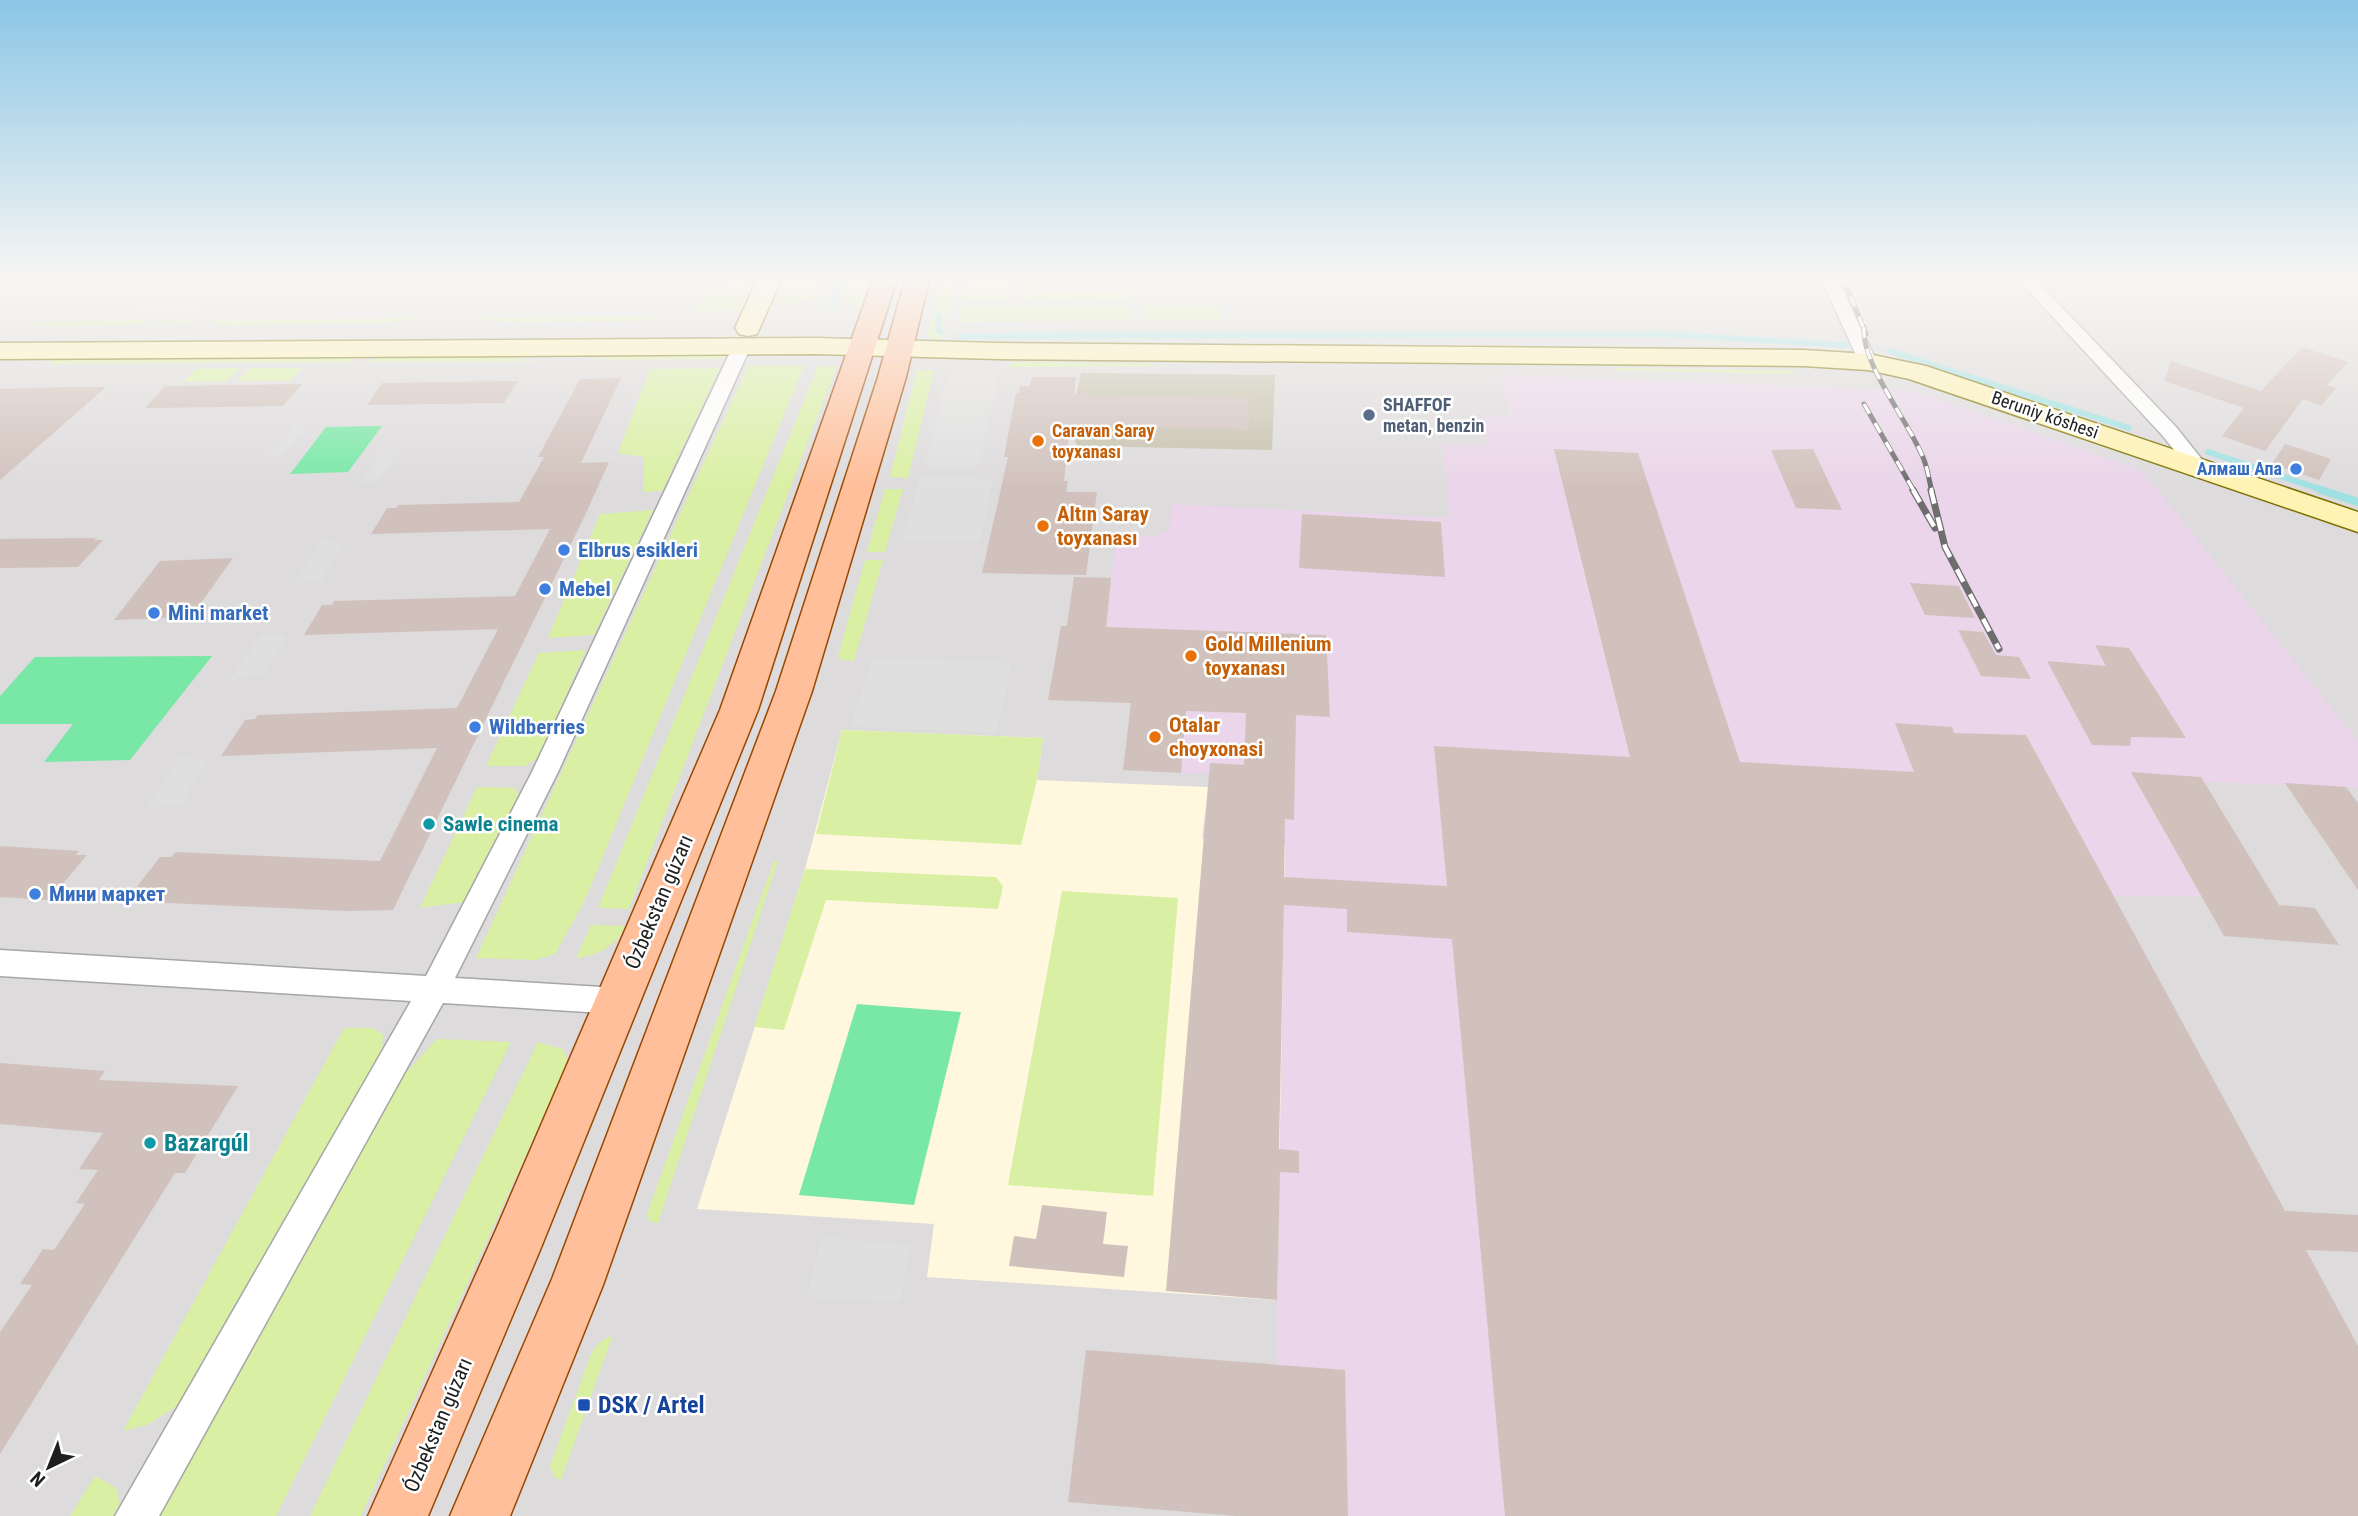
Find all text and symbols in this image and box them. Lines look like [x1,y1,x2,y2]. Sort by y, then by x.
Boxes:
street label: Beruniy kóshesi [1989,386,2101,443]
place label: SHAFFOF metan, benzin [1383,394,1484,436]
marker: SHAFFOF metan, benzin [1361,407,1377,423]
place label: Caravan Saray toyxanası [1052,420,1154,462]
marker: Caravan Saray toyxanası [1030,433,1046,449]
place label: Алмаш Апа [2197,458,2282,479]
marker: Алмаш Апа [2288,461,2304,477]
place label: Altın Saray toyxanası [1057,502,1150,550]
marker: Altın Saray toyxanası [1035,518,1051,534]
place label: Elbrus esikleri [578,538,698,562]
marker: Elbrus esikleri [556,542,572,558]
place label: Mebel [559,577,611,601]
marker: Mebel [537,581,553,597]
place label: Mini market [168,601,268,625]
marker: Mini market [146,605,162,621]
place label: Gold Millenium toyxanası [1205,632,1332,680]
marker: Gold Millenium toyxanası [1183,648,1199,664]
place label: Otalar choyxonasi [1169,713,1263,761]
place label: Wildberries [489,715,585,739]
marker: Wildberries [467,719,483,735]
marker: Otalar choyxonasi [1147,729,1163,745]
place label: Sawle cinema [443,812,559,836]
marker: Sawle cinema [421,816,437,832]
street label: Ózbekstan gúzarı [620,831,698,973]
place label: Мини маркет [49,882,166,906]
marker: Мини маркет [27,886,43,902]
place label: Bazargúl [164,1129,249,1157]
marker: Bazargúl [142,1135,158,1151]
street label: Ózbekstan gúzarı [399,1354,477,1496]
place label: DSK / Artel [598,1391,705,1419]
marker: DSK / Artel [576,1397,592,1413]
north arrow [14,1432,84,1502]
text: N [26,1467,50,1491]

